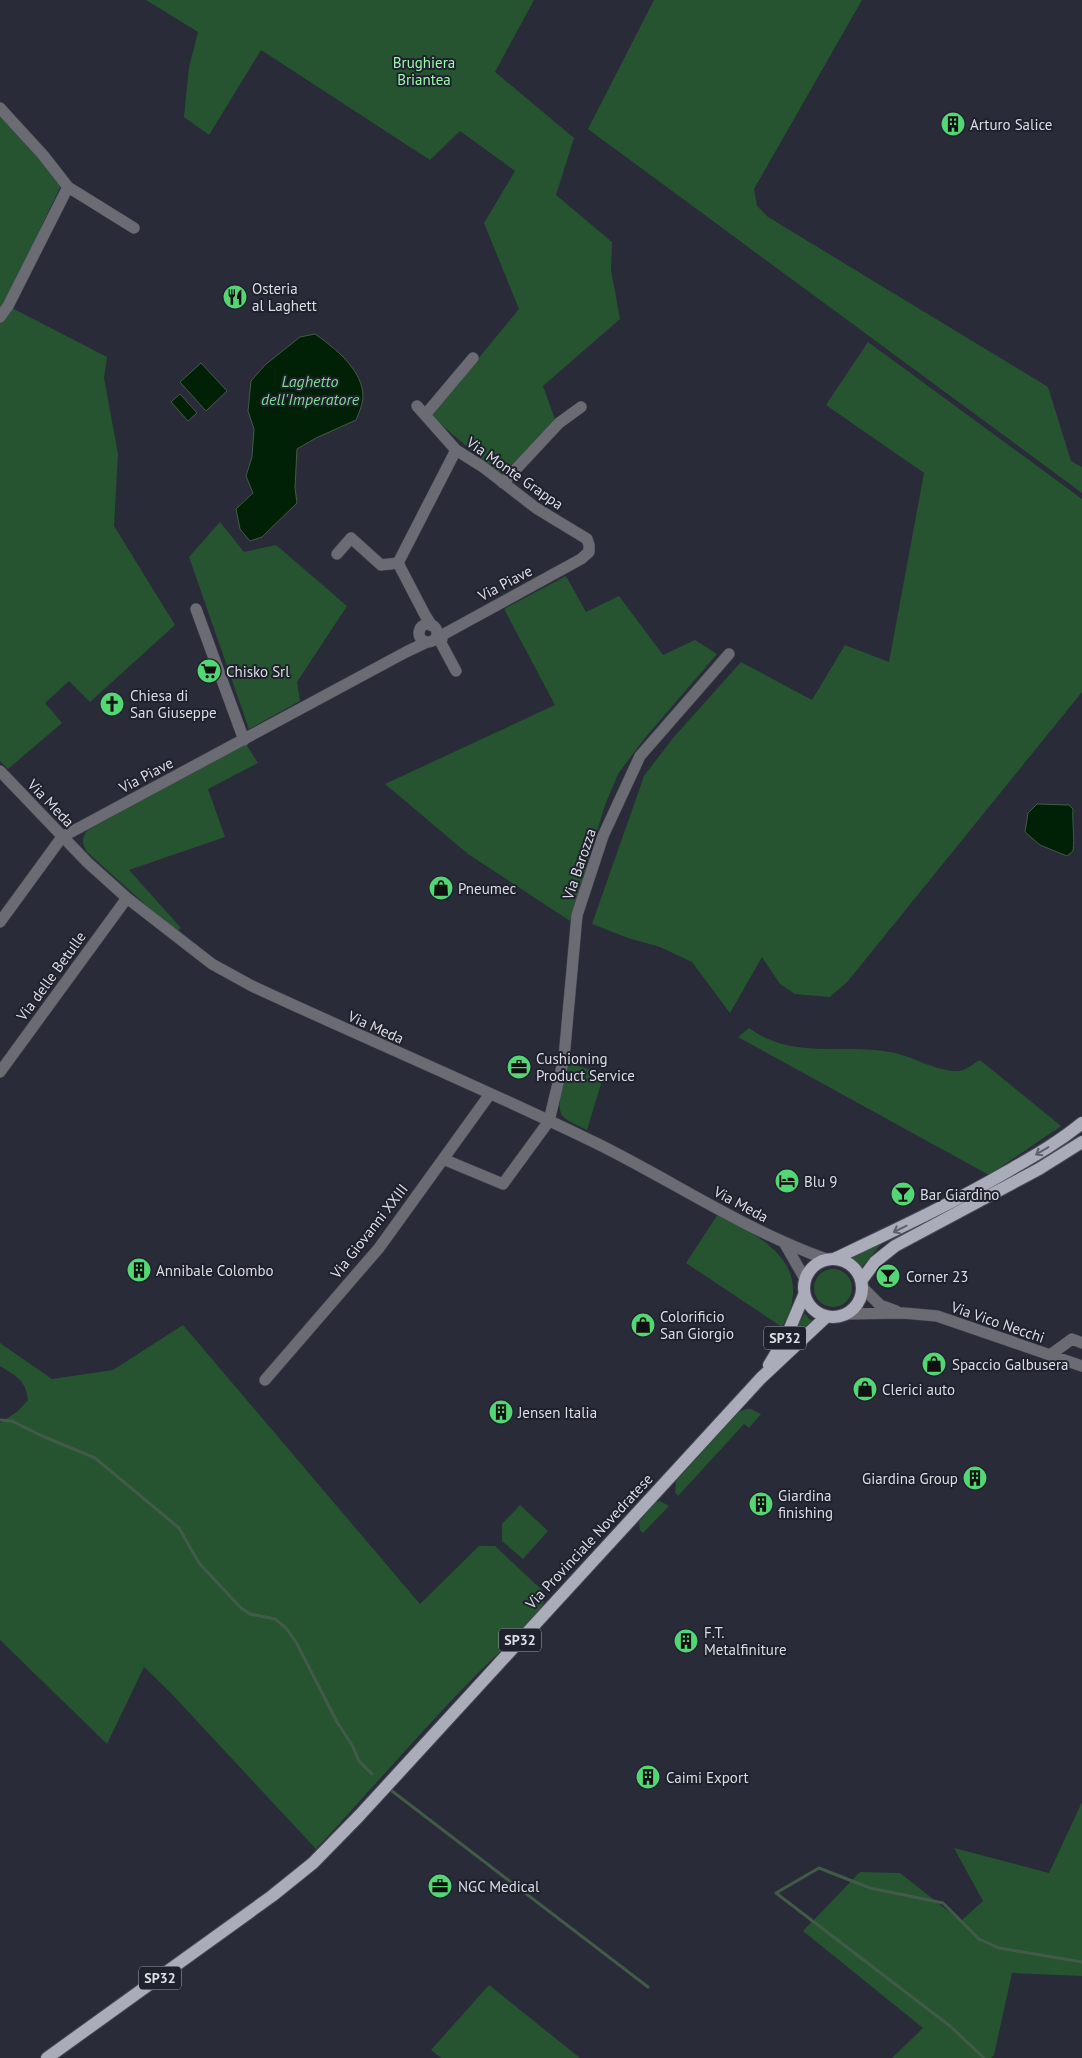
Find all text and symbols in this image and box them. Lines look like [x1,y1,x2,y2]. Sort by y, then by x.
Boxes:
park label: Brughiera Briantea [393,53,455,89]
building icon: Arturo Salice [940,111,966,137]
place label: Arturo Salice [970,115,1053,134]
place label: Osteria al Laghett [252,279,317,315]
restaurant icon: Osteria al Laghett [222,284,248,310]
water label: Laghetto dell'Imperatore [261,371,360,409]
street label: Via Monte Grappa [462,432,567,513]
street label: Via Piave [474,561,535,606]
supermarket icon: Chisko Srl [196,658,222,684]
place label: Chisko Srl [226,662,290,681]
place label: Chiesa di San Giuseppe [130,686,217,722]
church icon: Chiesa di San Giuseppe [99,691,125,717]
street label: Via Piave [115,753,176,798]
street label: Via Meda [23,774,78,831]
street label: Via Barozza [558,826,600,903]
shop icon: Pneumec [428,875,454,901]
place label: Pneumec [458,879,516,898]
street label: Via delle Betulle [12,928,90,1025]
street label: Via Meda [344,1006,407,1048]
place label: Cushioning Product Service [536,1049,635,1085]
office icon: Cushioning Product Service [506,1054,532,1080]
one-way arrow [1036,1146,1050,1156]
hotel icon: Blu 9 [774,1168,800,1194]
place label: Blu 9 [804,1172,837,1191]
street label: Via Giovanni XXIII [326,1180,412,1283]
street label: Via Meda [710,1181,772,1226]
bar icon: Bar Giardino [890,1181,916,1207]
place label: Bar Giardino [920,1185,999,1204]
one-way arrow [892,1224,907,1234]
building icon: Annibale Colombo [126,1257,152,1283]
place label: Annibale Colombo [156,1261,274,1280]
bar icon: Corner 23 [875,1263,901,1289]
place label: Corner 23 [906,1267,968,1286]
street label: Via Vico Necchi [948,1297,1047,1347]
place label: Colorificio San Giorgio [660,1307,734,1343]
shop icon: Colorificio San Giorgio [630,1312,656,1338]
road number: SP32 [764,1326,806,1350]
shop icon: Spaccio Galbusera [921,1351,947,1377]
place label: Spaccio Galbusera [952,1355,1068,1374]
shop icon: Clerici auto [852,1376,878,1402]
place label: Clerici auto [882,1380,955,1399]
building icon: Jensen Italia [488,1399,514,1425]
place label: Jensen Italia [517,1403,597,1422]
building icon: Giardina Group [962,1465,988,1491]
street label: Via Provinciale Novedratese [521,1469,657,1613]
place label: Giardina Group [862,1469,958,1488]
place label: Giardina finishing [778,1486,833,1522]
building icon: Giardina finishing [748,1491,774,1517]
place label: F.T. Metalfiniture [704,1623,787,1659]
road number: SP32 [499,1628,541,1652]
building icon: F.T. Metalfiniture [673,1628,699,1654]
building icon: Caimi Export [635,1764,661,1790]
place label: Caimi Export [666,1768,749,1787]
office icon: NGC Medical [427,1873,453,1899]
place label: NGC Medical [458,1877,540,1896]
road number: SP32 [139,1966,181,1990]

